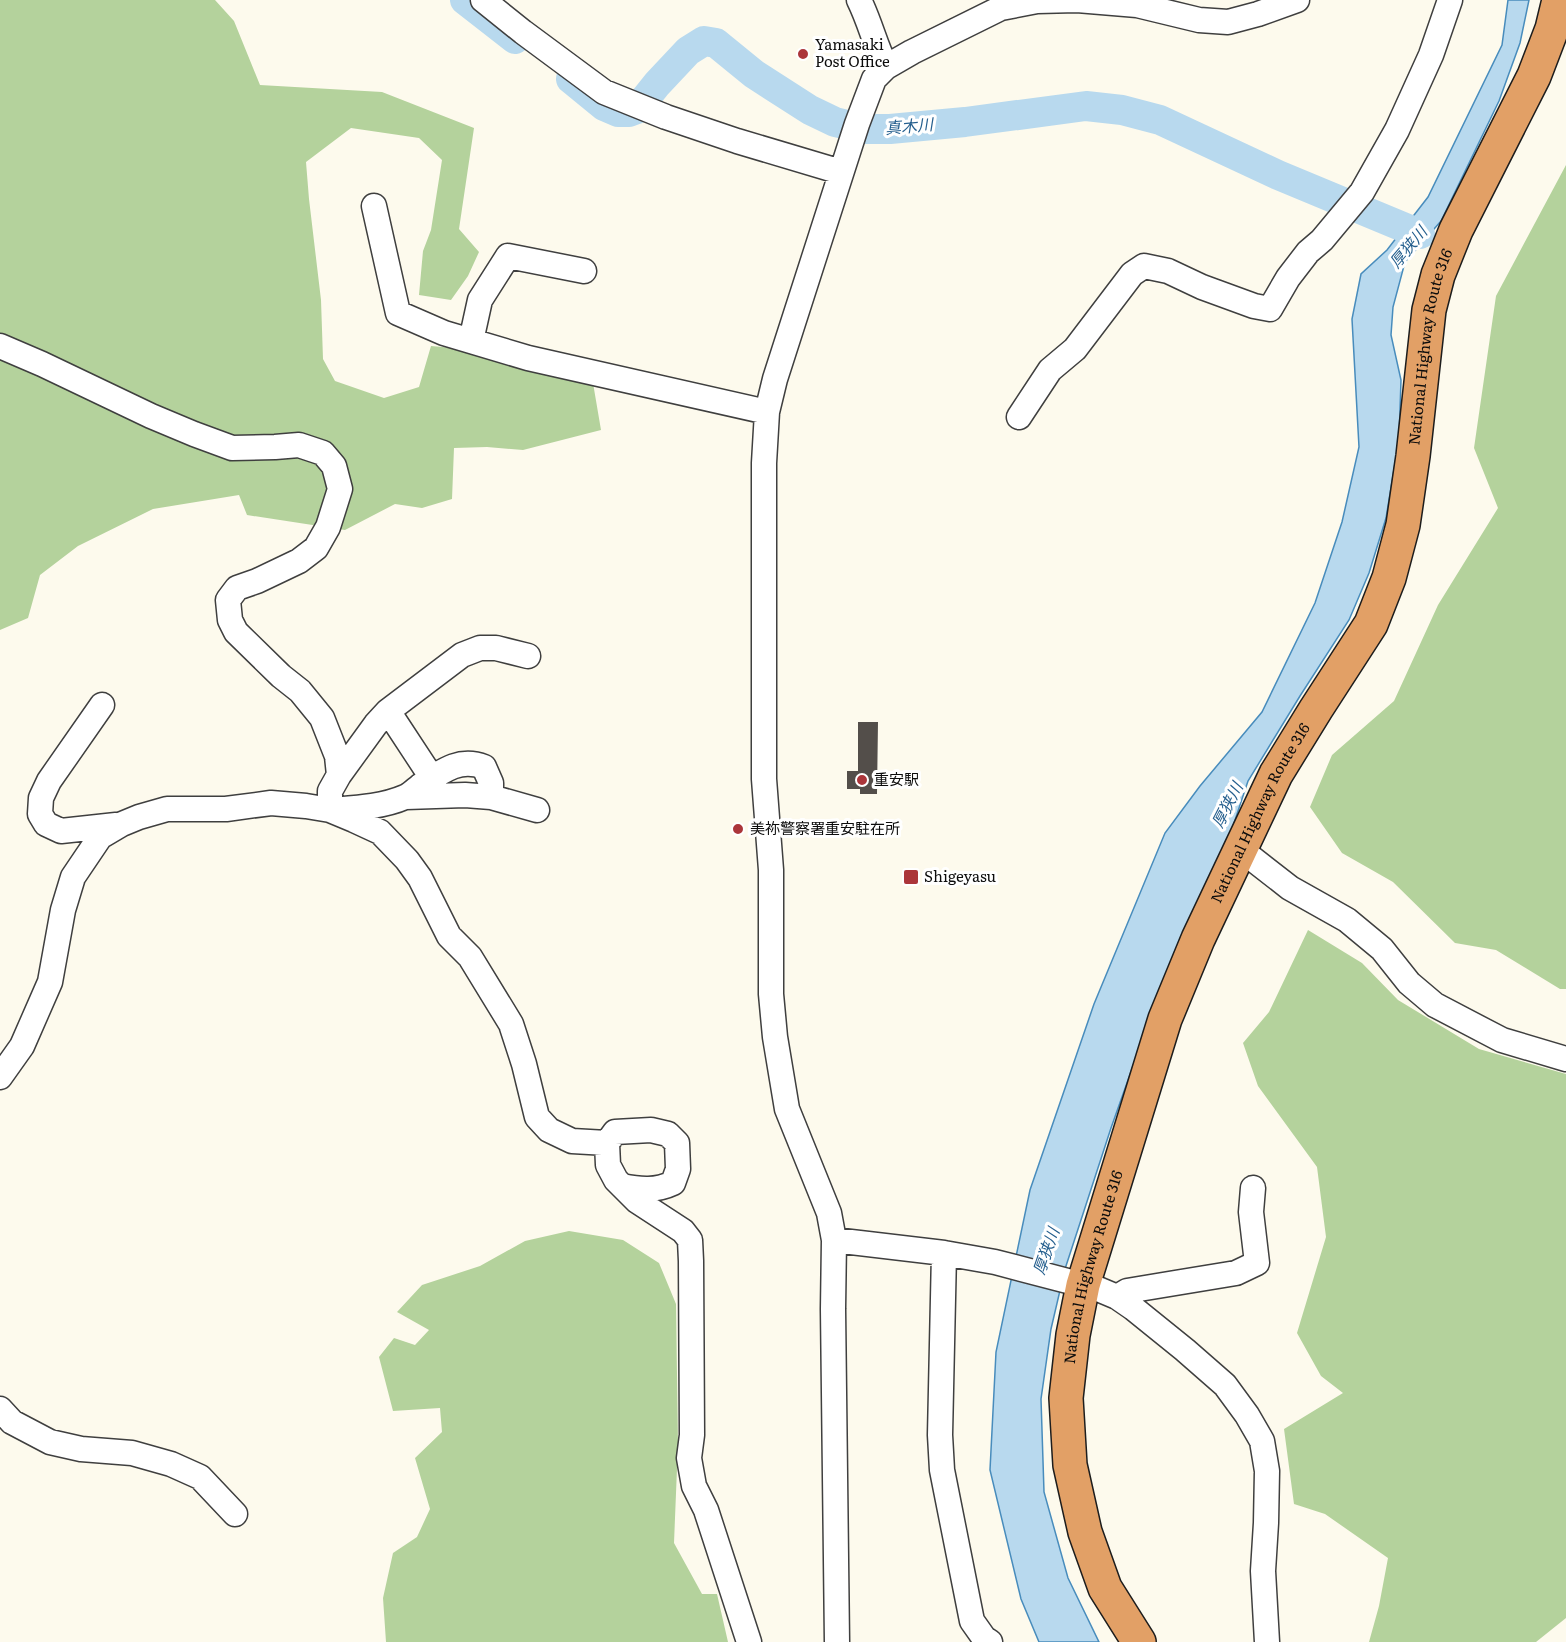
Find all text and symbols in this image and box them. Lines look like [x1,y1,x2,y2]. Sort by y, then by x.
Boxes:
place label: Yamasaki Post Office [815,32,890,72]
marker: Yamasaki Post Office [796,47,810,61]
water label: 真木川 [884,111,936,139]
water label: 厚狭川 [1383,219,1433,272]
street label: National Highway Route 316 [1401,245,1457,446]
street label: National Highway Route 316 [1204,718,1315,906]
place label: 重安駅 [874,767,919,790]
marker: 重安駅 [855,773,869,787]
water label: 厚狭川 [1205,776,1249,831]
place label: 美祢警察署重安駐在所 [750,816,900,839]
marker: 美祢警察署重安駐在所 [731,822,745,836]
place label: Shigeyasu [924,864,997,887]
marker: Shigeyasu [902,868,920,886]
street label: National Highway Route 316 [1057,1167,1128,1365]
water label: 厚狭川 [1026,1222,1065,1277]

